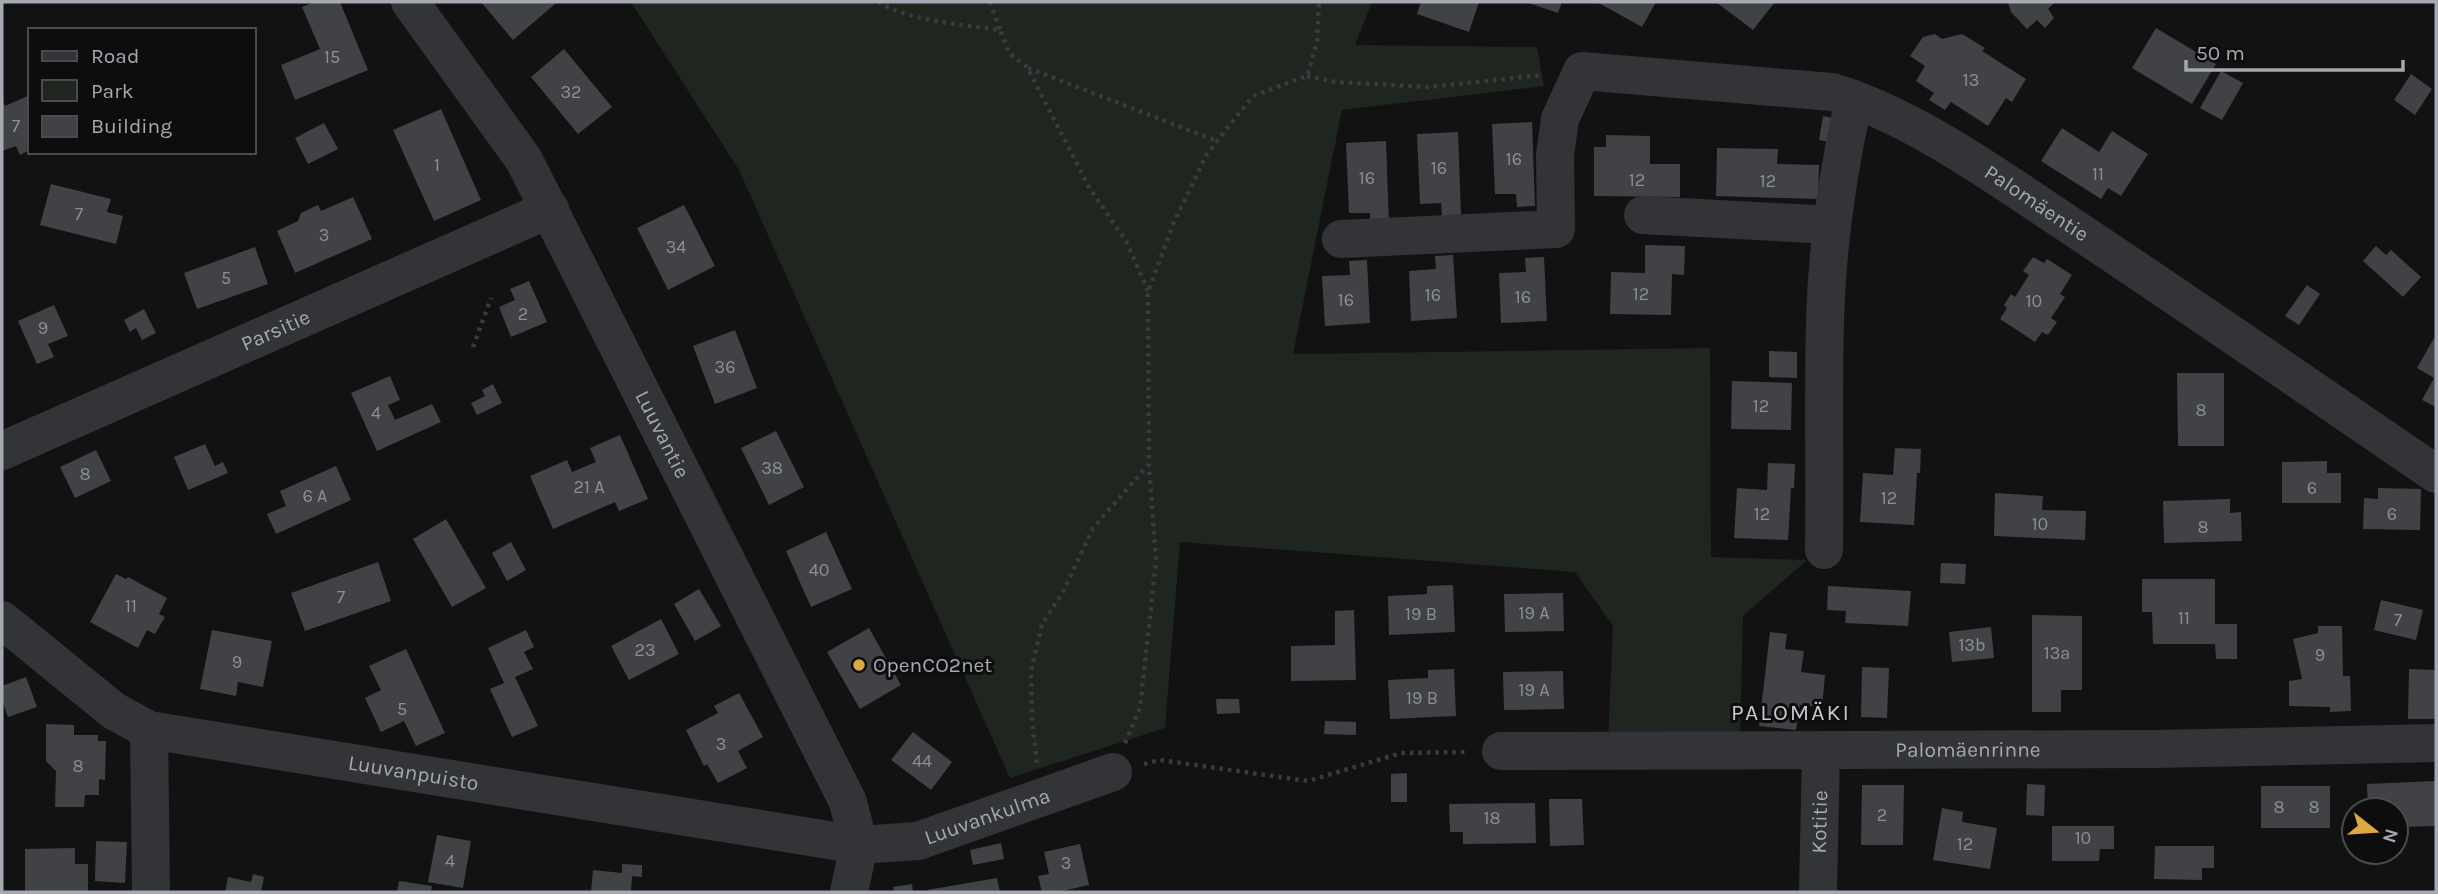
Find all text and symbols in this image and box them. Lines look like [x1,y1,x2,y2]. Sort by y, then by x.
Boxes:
legend [28,28,256,154]
scale bar [2186,28,2403,72]
text: 50 m [2196,41,2245,65]
text: Road [91,44,139,68]
house number: 15 [324,46,340,68]
house number: 13 [1963,69,1979,91]
text: Park [91,79,134,103]
house number: 32 [560,81,582,103]
text: Building [91,114,172,138]
house number: 7 [12,115,21,137]
house number: 16 [1506,148,1522,170]
house number: 1 [434,154,440,176]
house number: 16 [1431,157,1447,179]
street label: Palomäentie [1980,160,2093,246]
house number: 11 [2092,163,2104,185]
house number: 16 [1359,167,1375,189]
house number: 12 [1629,169,1645,191]
house number: 12 [1760,170,1776,192]
house number: 7 [75,203,84,225]
house number: 3 [319,224,329,246]
house number: 34 [666,236,686,258]
house number: 5 [221,267,231,289]
house number: 12 [1633,283,1649,305]
house number: 16 [1425,284,1441,306]
house number: 16 [1515,286,1531,308]
house number: 16 [1338,289,1354,311]
house number: 10 [2026,290,2042,312]
house number: 2 [518,303,528,325]
street label: Parsitie [237,304,314,356]
house number: 9 [38,317,48,339]
house number: 36 [715,356,735,378]
street label: Luuvantie [630,386,695,482]
house number: 12 [1753,395,1769,417]
house number: 8 [2195,399,2207,421]
house number: 4 [371,402,381,424]
house number: 38 [761,457,783,479]
house number: 8 [79,463,91,485]
house number: 21 A [574,476,605,498]
house number: 6 [2307,477,2317,499]
house number: 6 A [303,485,327,507]
house number: 12 [1881,487,1897,509]
house number: 12 [1754,503,1770,525]
house number: 6 [2387,503,2397,525]
house number: 10 [2032,513,2048,535]
house number: 8 [2197,516,2209,538]
house number: 40 [809,559,829,581]
house number: 7 [337,586,346,608]
house number: 11 [125,595,137,617]
house number: 19 A [1518,602,1550,624]
house number: 19 B [1405,603,1437,625]
house number: 11 [2178,607,2190,629]
house number: 7 [2394,609,2403,631]
house number: 13b [1958,634,1986,656]
house number: 23 [634,639,656,661]
house number: 13a [2044,642,2070,664]
house number: 9 [2315,644,2325,666]
house number: 9 [232,651,242,673]
place label: OpenCO2net [873,653,992,677]
marker: OpenCO2net [851,657,867,673]
house number: 19 A [1518,679,1550,701]
house number: 19 B [1406,687,1438,709]
house number: 5 [397,698,407,720]
district label: PALOMÄKI [1731,699,1851,726]
house number: 3 [716,733,726,755]
street label: Palomäenrinne [1895,737,2041,762]
street label: Luuvanpuisto [346,750,480,795]
house number: 44 [912,750,932,772]
house number: 8 [72,755,84,777]
street label: Luuvankulma [921,783,1053,850]
street label: Kotitie [1807,790,1832,854]
house number: 8 [2273,796,2285,818]
house number: 8 [2308,796,2320,818]
north arrow [2340,796,2410,866]
house number: 2 [1877,804,1887,826]
house number: 18 [1483,807,1501,829]
text: N [2378,826,2403,845]
house number: 10 [2075,827,2091,849]
house number: 12 [1957,833,1973,855]
house number: 4 [445,850,455,872]
house number: 3 [1061,852,1071,874]

